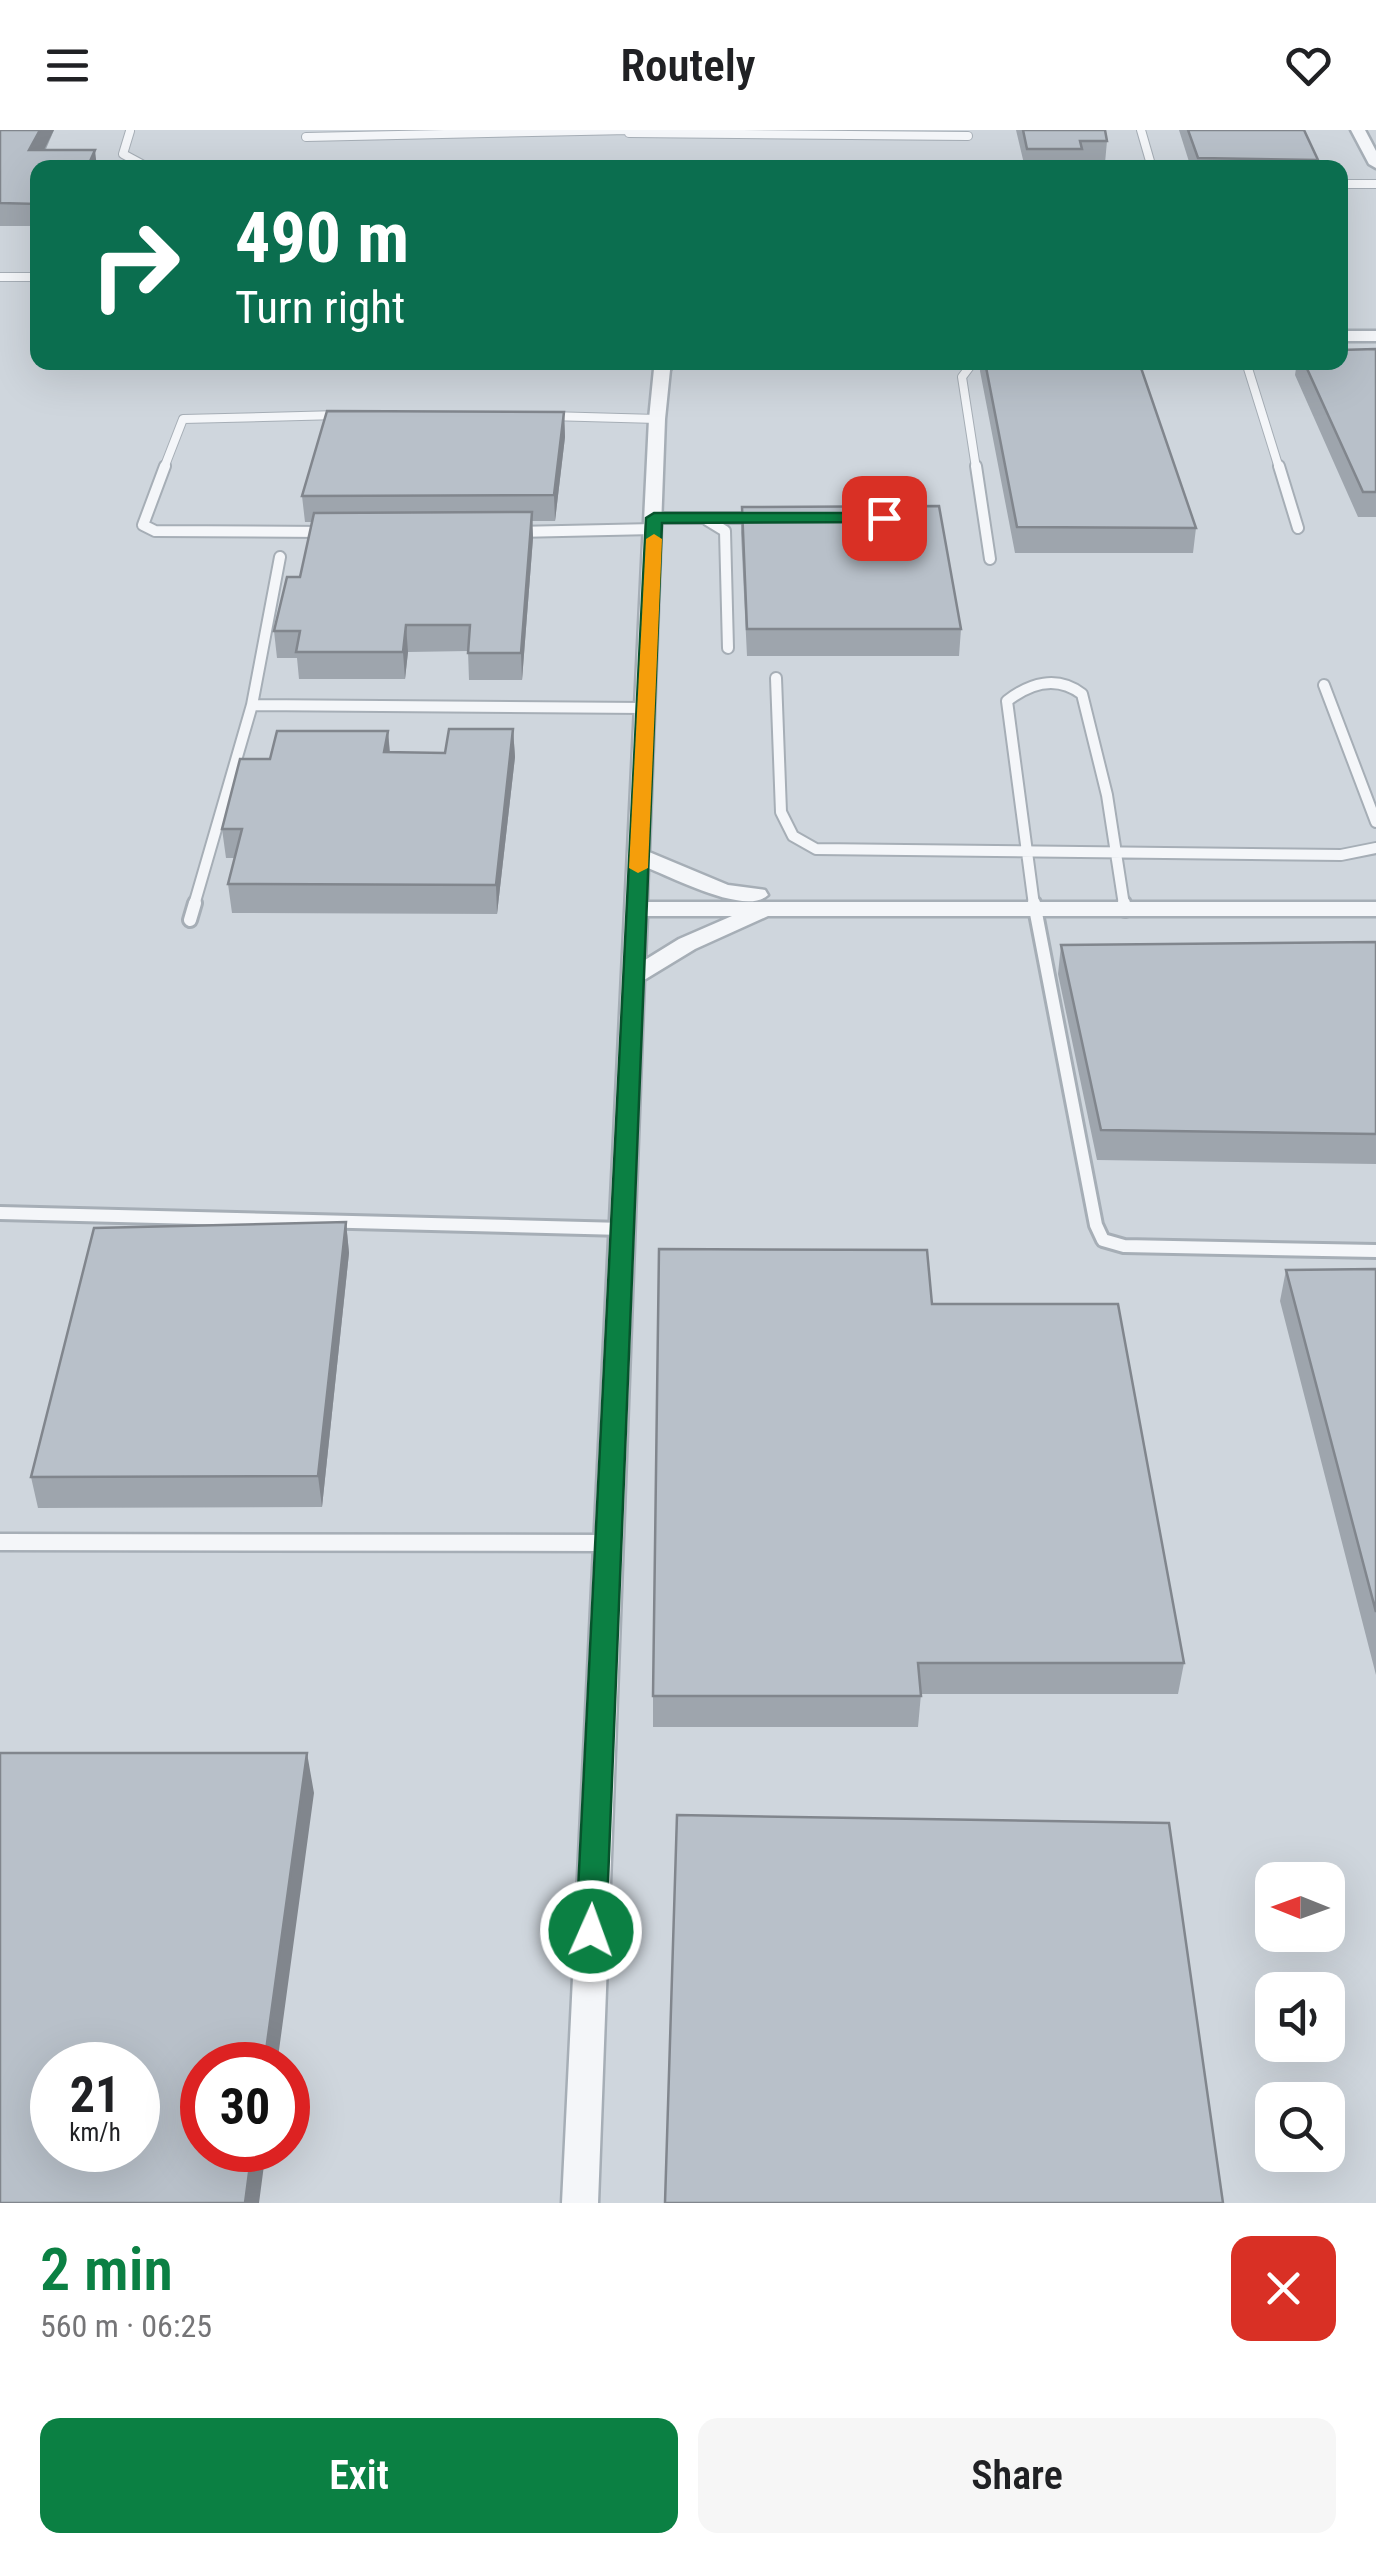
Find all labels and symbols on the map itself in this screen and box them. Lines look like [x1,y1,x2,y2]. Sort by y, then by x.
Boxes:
pin [842,476,927,561]
north arrow [1255,1862,1345,1952]
position arrow [539,1879,643,1983]
speed limit sign: 30 [180,2042,310,2172]

